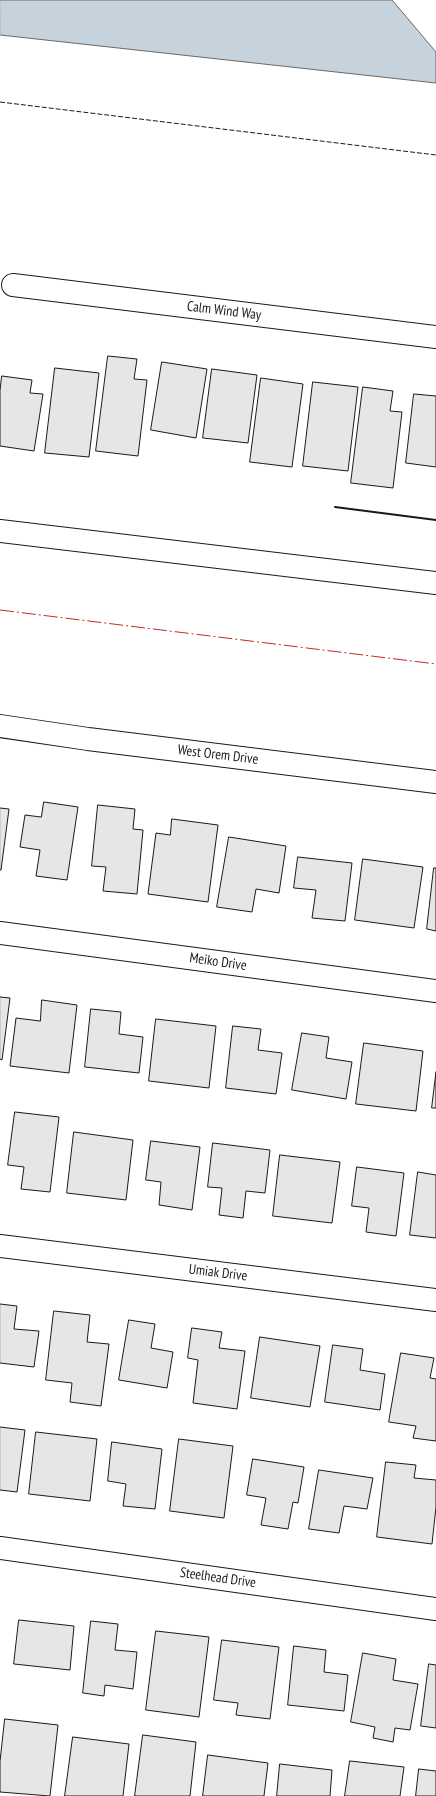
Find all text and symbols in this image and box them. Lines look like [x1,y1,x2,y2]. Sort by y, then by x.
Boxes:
street label: Calm Wind Way [186,298,262,324]
street label: West Orem Drive [177,742,259,768]
street label: Meiko Drive [188,950,248,974]
street label: Umiak Drive [188,1261,248,1285]
street label: Steelhead Drive [179,1564,257,1592]

